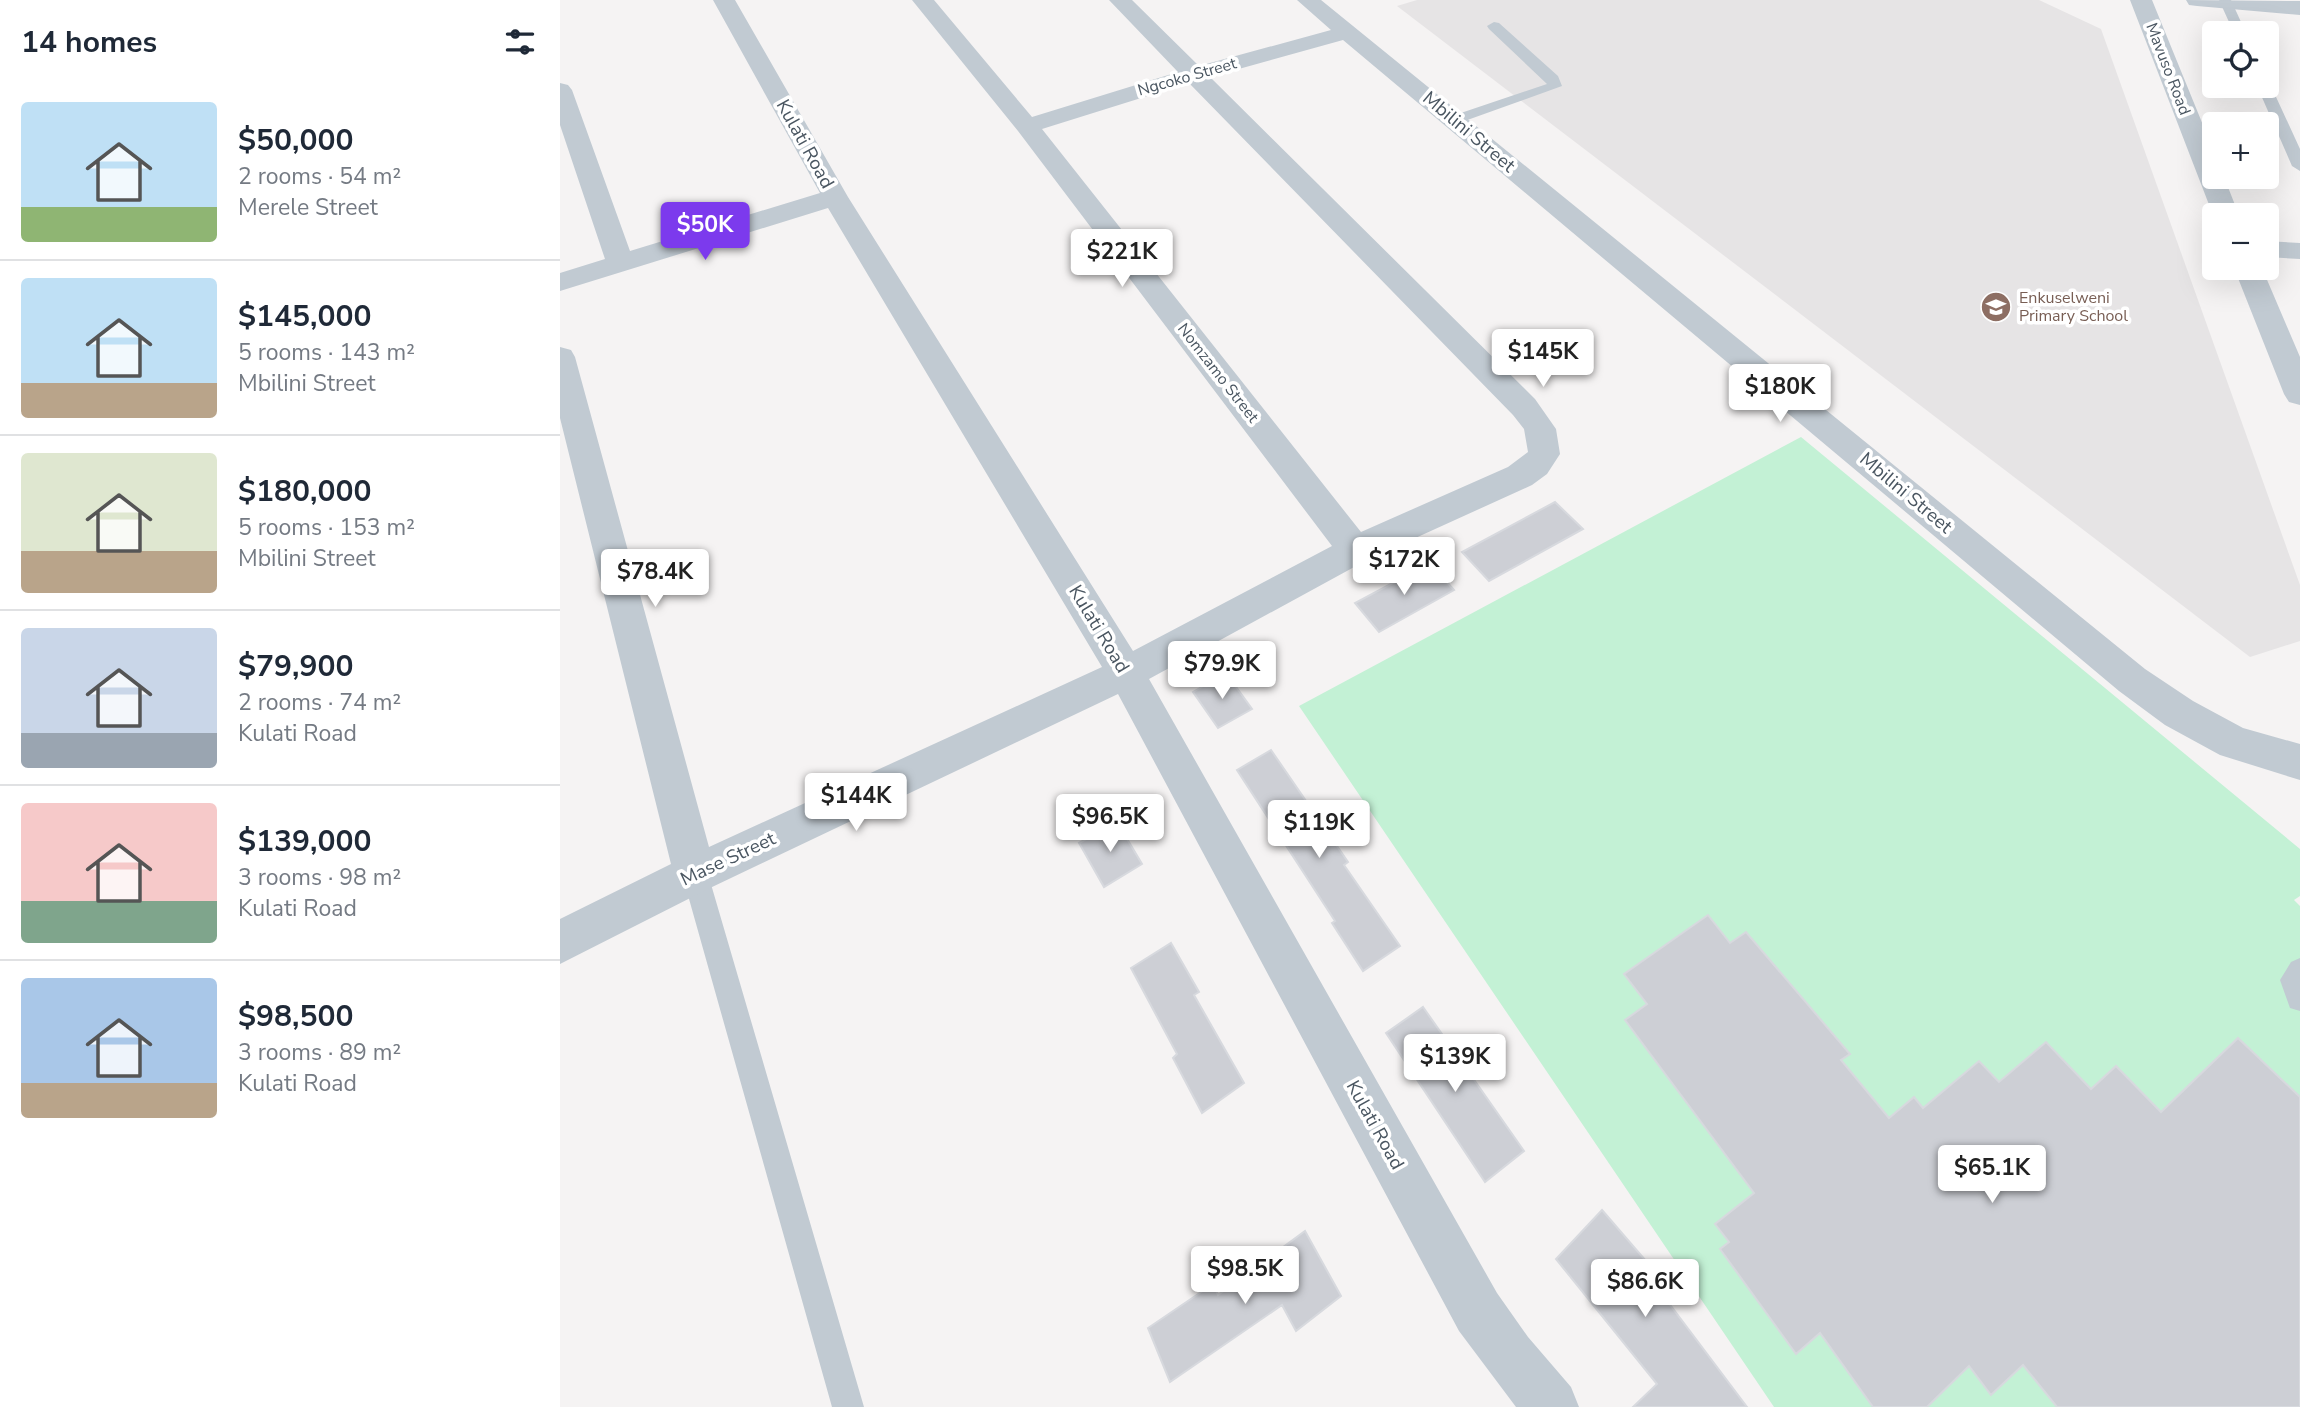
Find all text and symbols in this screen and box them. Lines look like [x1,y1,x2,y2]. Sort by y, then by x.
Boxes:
street label: Mavuso Road [2140,20,2196,118]
map controls [2202,21,2279,280]
button: locate [2202,21,2279,98]
text: 14 homes [21,22,157,63]
icon: filters [501,23,539,61]
street label: Ngcoko Street [1135,52,1239,102]
street label: Mbilini Street [1417,86,1521,179]
street label: Kulati Road [770,95,840,193]
button: + [2202,112,2279,189]
text: $50,000 [238,120,353,161]
icon: home [77,130,161,214]
text: 2 rooms · 54 m² [238,161,401,192]
text: Merele Street [238,192,378,223]
pin: $50K [664,202,746,262]
button: − [2202,203,2279,280]
text: $50K [677,209,733,240]
pin: $221K [1073,230,1171,289]
text: $221K [1087,236,1157,267]
place label: Enkuselweni Primary School [2019,287,2128,327]
school or university icon: Enkuselweni Primary School [1979,290,2013,324]
text: $145,000 [238,296,371,337]
icon: home [77,306,161,390]
street label: Nomzamo Street [1172,319,1264,428]
pin: $145K [1494,330,1592,389]
text: $145K [1508,336,1578,367]
text: 5 rooms · 143 m² [238,337,415,368]
pin: $180K [1731,364,1829,424]
text: Mbilini Street [238,368,376,399]
text: $180K [1745,371,1815,402]
street label: Mbilini Street [1854,447,1958,540]
text: $180,000 [238,471,371,512]
icon: home [77,481,161,565]
text: 5 rooms · 153 m² [238,512,415,543]
pin: $172K [1355,538,1453,597]
text: Mbilini Street [238,543,376,574]
text: $172K [1369,544,1439,575]
pin: $78.4K [598,550,712,609]
text: $78.4K [617,556,693,587]
street label: Kulati Road [1063,580,1135,678]
pin: $79.9K [1165,642,1279,701]
text: $79,900 [238,646,353,687]
text: $79.9K [1184,648,1260,679]
icon: home [77,656,161,740]
text: 2 rooms · 74 m² [238,687,401,718]
text: Kulati Road [238,718,357,749]
pin: $144K [807,774,905,833]
text: $144K [821,780,891,811]
pin: $96.5K [1053,794,1167,854]
pin: $119K [1270,800,1368,860]
text: $96.5K [1072,801,1148,832]
text: $119K [1284,807,1354,838]
text: $139,000 [238,821,371,862]
street label: Mase Street [676,825,780,892]
icon: home [77,831,161,915]
text: 3 rooms · 98 m² [238,862,401,893]
text: Kulati Road [238,893,357,924]
text: $98,500 [238,996,353,1037]
icon: home [77,1006,161,1090]
pin: $139K [1406,1034,1504,1094]
text: 3 rooms · 89 m² [238,1037,401,1068]
text: $139K [1420,1041,1490,1072]
text: Kulati Road [238,1068,357,1099]
street label: Kulati Road [1340,1076,1410,1174]
pin: $65.1K [1935,1146,2049,1205]
text: $65.1K [1954,1152,2030,1183]
pin: $98.5K [1188,1246,1302,1306]
text: $98.5K [1207,1253,1283,1284]
pin: $86.6K [1588,1260,1702,1319]
text: $86.6K [1607,1266,1683,1297]

